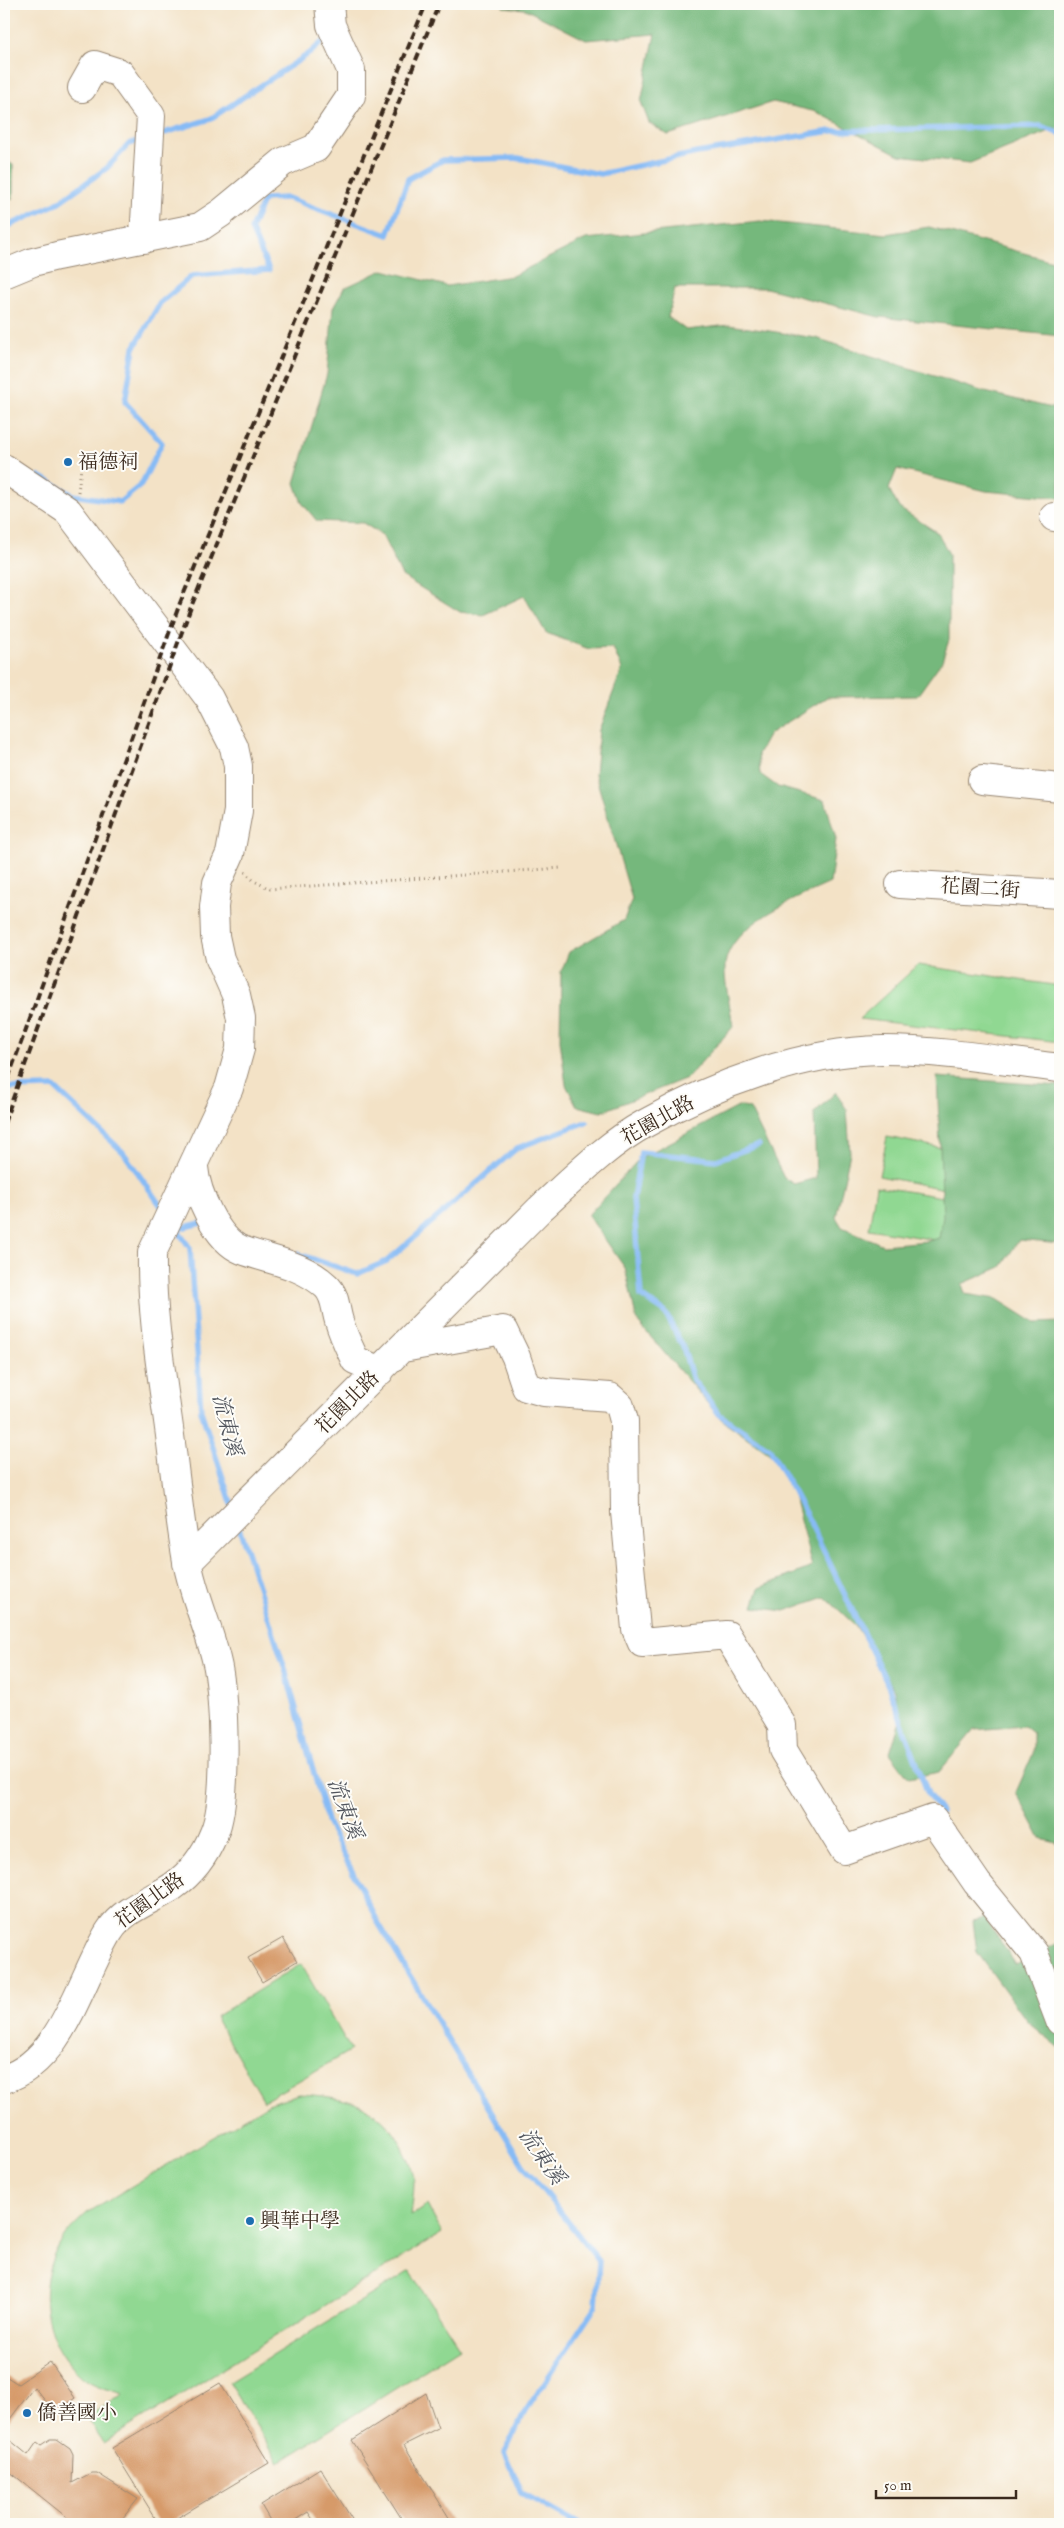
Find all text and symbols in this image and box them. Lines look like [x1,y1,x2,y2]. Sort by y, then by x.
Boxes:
place label: 福德祠 [78,450,138,475]
marker: 福德祠 [62,456,74,468]
street label: 花園二街 [939,874,1021,904]
street label: 花園北路 [617,1091,699,1151]
street label: 花園北路 [311,1366,385,1440]
water label: 流東溪 [205,1391,247,1461]
water label: 流東溪 [321,1775,368,1845]
street label: 花園北路 [110,1867,190,1935]
water label: 流東溪 [512,2123,571,2192]
place label: 興華中學 [260,2209,340,2234]
marker: 興華中學 [244,2215,256,2227]
place label: 僑善國小 [37,2401,117,2426]
marker: 僑善國小 [21,2407,33,2419]
scale bar [876,2468,1016,2500]
text: 50 m [884,2476,912,2495]

